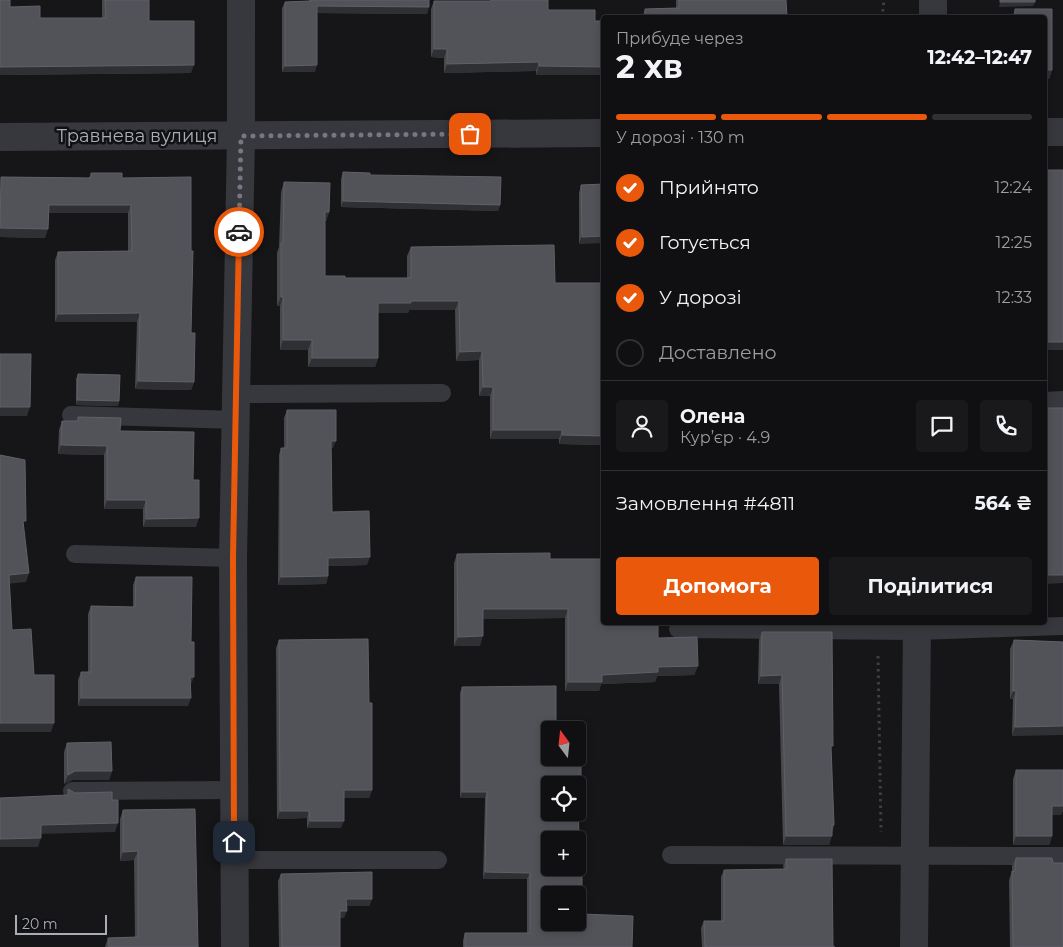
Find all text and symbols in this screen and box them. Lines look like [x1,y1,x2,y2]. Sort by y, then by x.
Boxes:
text: Прибуде через [616,29,743,48]
text: 12:42–12:47 [927,46,1032,69]
text: 2 хв [616,47,683,86]
pin [449,113,491,155]
icon: bag [456,120,484,148]
street label: Травнева вулиця [56,125,218,147]
text: У дорозі · 130 m [616,128,745,147]
icon: check [616,174,644,202]
text: Прийнято [659,176,759,199]
text: 12:24 [994,178,1032,197]
courier [214,207,264,257]
icon: car [225,218,253,246]
icon: check [616,229,644,257]
text: Готується [659,231,751,254]
text: 12:25 [996,233,1032,252]
icon: check [616,284,644,312]
text: У дорозі [659,286,742,309]
text: 12:33 [996,288,1032,307]
text: Доставлено [659,341,777,364]
button: person [616,400,668,452]
button: chat [916,400,968,452]
button: phone [980,400,1032,452]
text: Олена [680,405,745,428]
text: Кур’єр · 4.9 [680,428,770,447]
text: Замовлення #4811 [616,492,795,515]
text: 564 ₴ [974,492,1032,515]
button: Допомога [616,557,819,615]
button: Поділитися [829,557,1032,615]
north arrow [541,721,586,766]
map controls [541,721,586,931]
button: locate [541,776,586,821]
pin [213,821,255,863]
icon: home [220,828,248,856]
button: + [541,831,586,876]
button: − [541,886,586,931]
scale bar [15,912,108,935]
text: 20 m [22,915,58,933]

